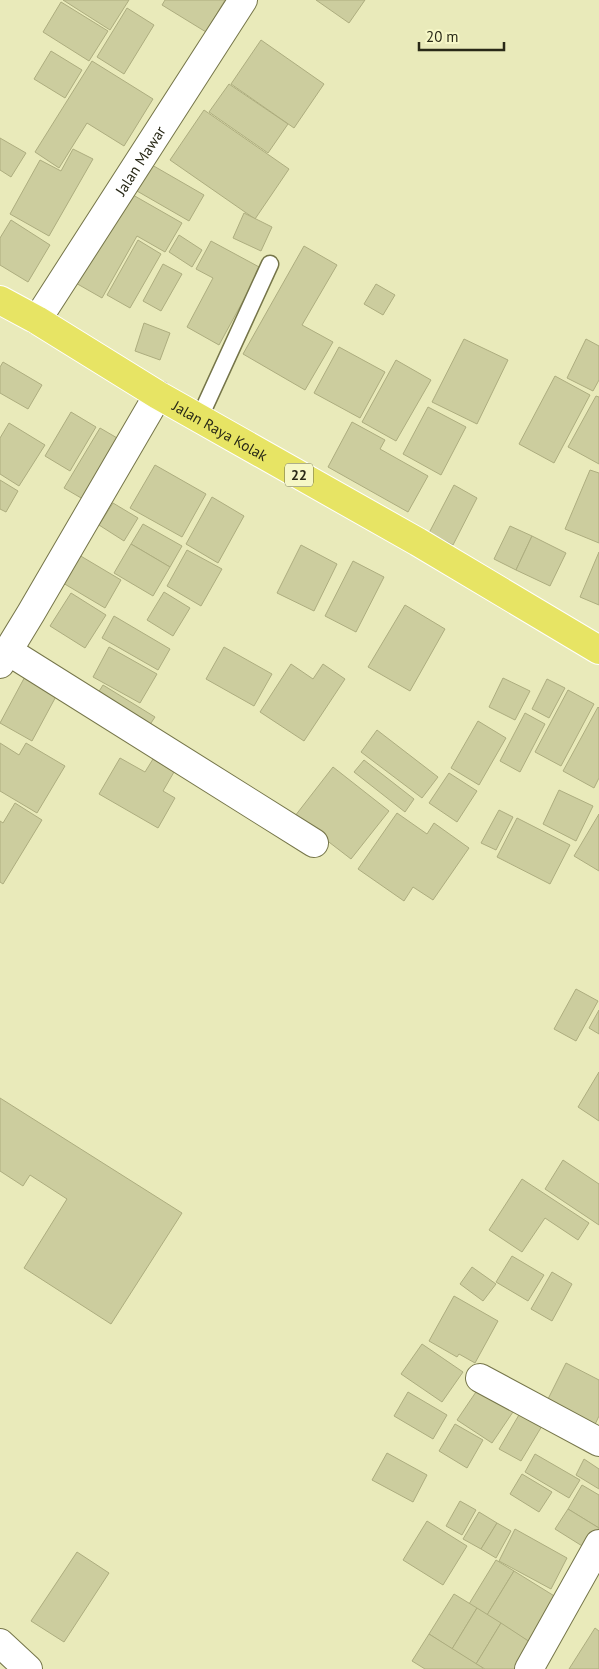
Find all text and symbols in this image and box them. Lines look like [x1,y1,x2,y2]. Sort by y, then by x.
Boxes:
scale bar [419,20,504,52]
text: 20 m [426,27,459,46]
street label: Jalan Mawar [110,122,169,199]
street label: Jalan Raya Kolak [169,395,272,465]
road number: 22 [285,464,313,486]

